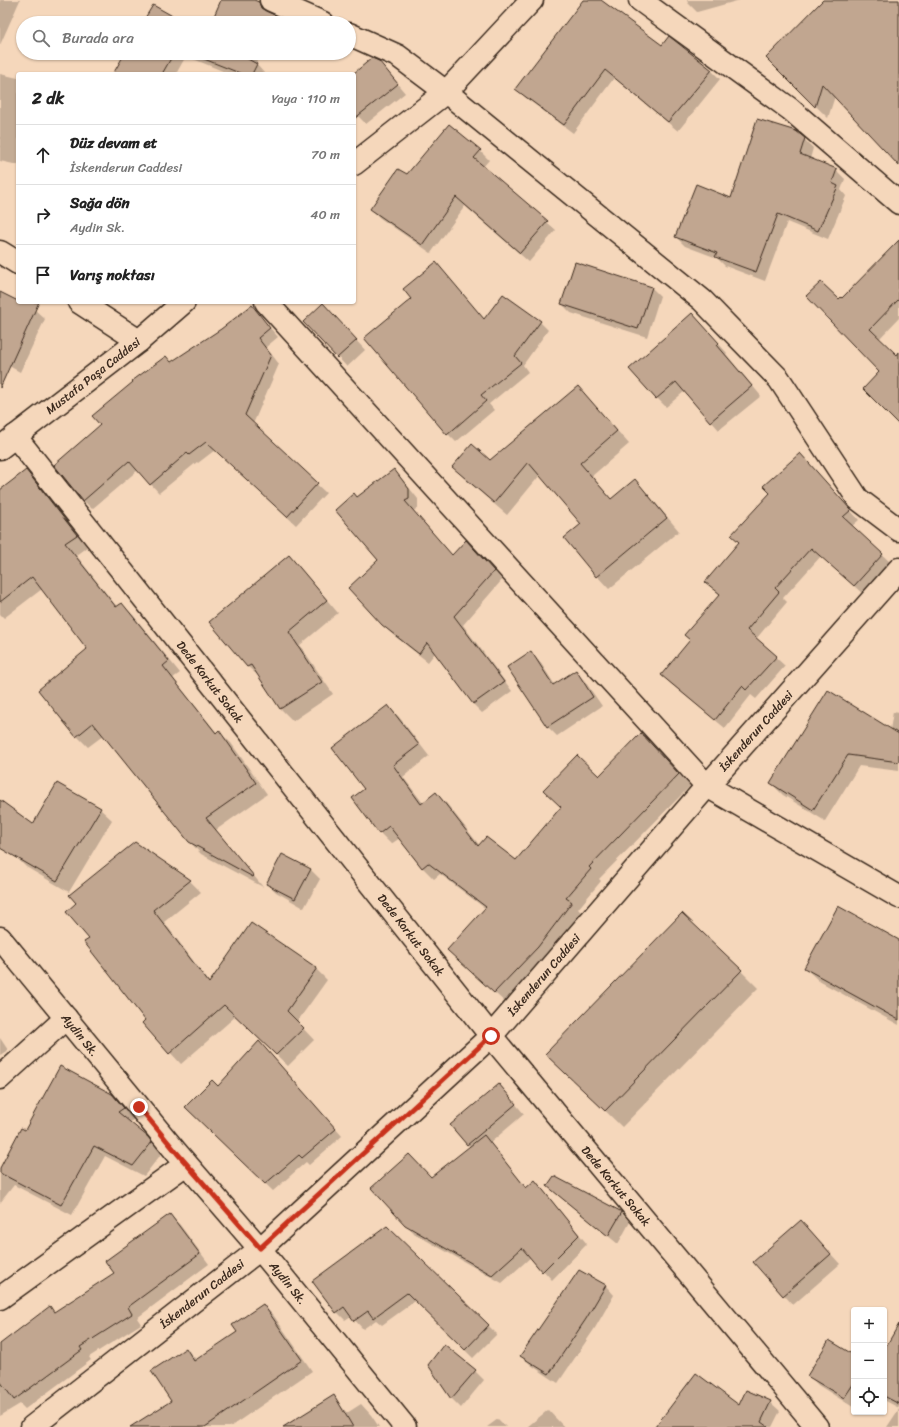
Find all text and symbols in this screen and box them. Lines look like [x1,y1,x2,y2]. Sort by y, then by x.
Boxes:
search box [16,16,356,60]
text: Burada ara [62,25,134,51]
icon: search [30,27,52,49]
text: 2 dk [32,83,64,113]
text: Yaya · 110 m [271,87,340,110]
text: Düz devam et [70,130,157,156]
text: 70 m [311,143,340,166]
icon: ahead [32,144,54,166]
text: İskenderun Caddesi [70,156,182,179]
text: Sağa dön [70,190,130,216]
text: 40 m [310,203,340,226]
icon: right [32,204,54,226]
text: Aydin Sk. [70,216,125,239]
text: Varış noktası [70,262,155,288]
icon: arrive [32,264,54,286]
street label: Mustafa Paşa Caddesi [41,331,146,420]
street label: Dede Korkut Sokak [171,636,249,728]
street label: İskenderun Caddesi [713,685,799,778]
street label: Dede Korkut Sokak [372,889,450,981]
street label: İskenderun Caddesi [501,928,587,1022]
street label: Aydin Sk. [55,1008,105,1062]
route start [482,1027,500,1045]
route end [130,1098,148,1116]
street label: Dede Korkut Sokak [575,1141,657,1231]
street label: İskenderun Caddesi [154,1253,250,1335]
street label: Aydin Sk. [263,1256,313,1310]
map controls [851,1307,887,1415]
button: + [851,1307,887,1343]
button: − [851,1343,887,1379]
button: locate [851,1379,887,1415]

